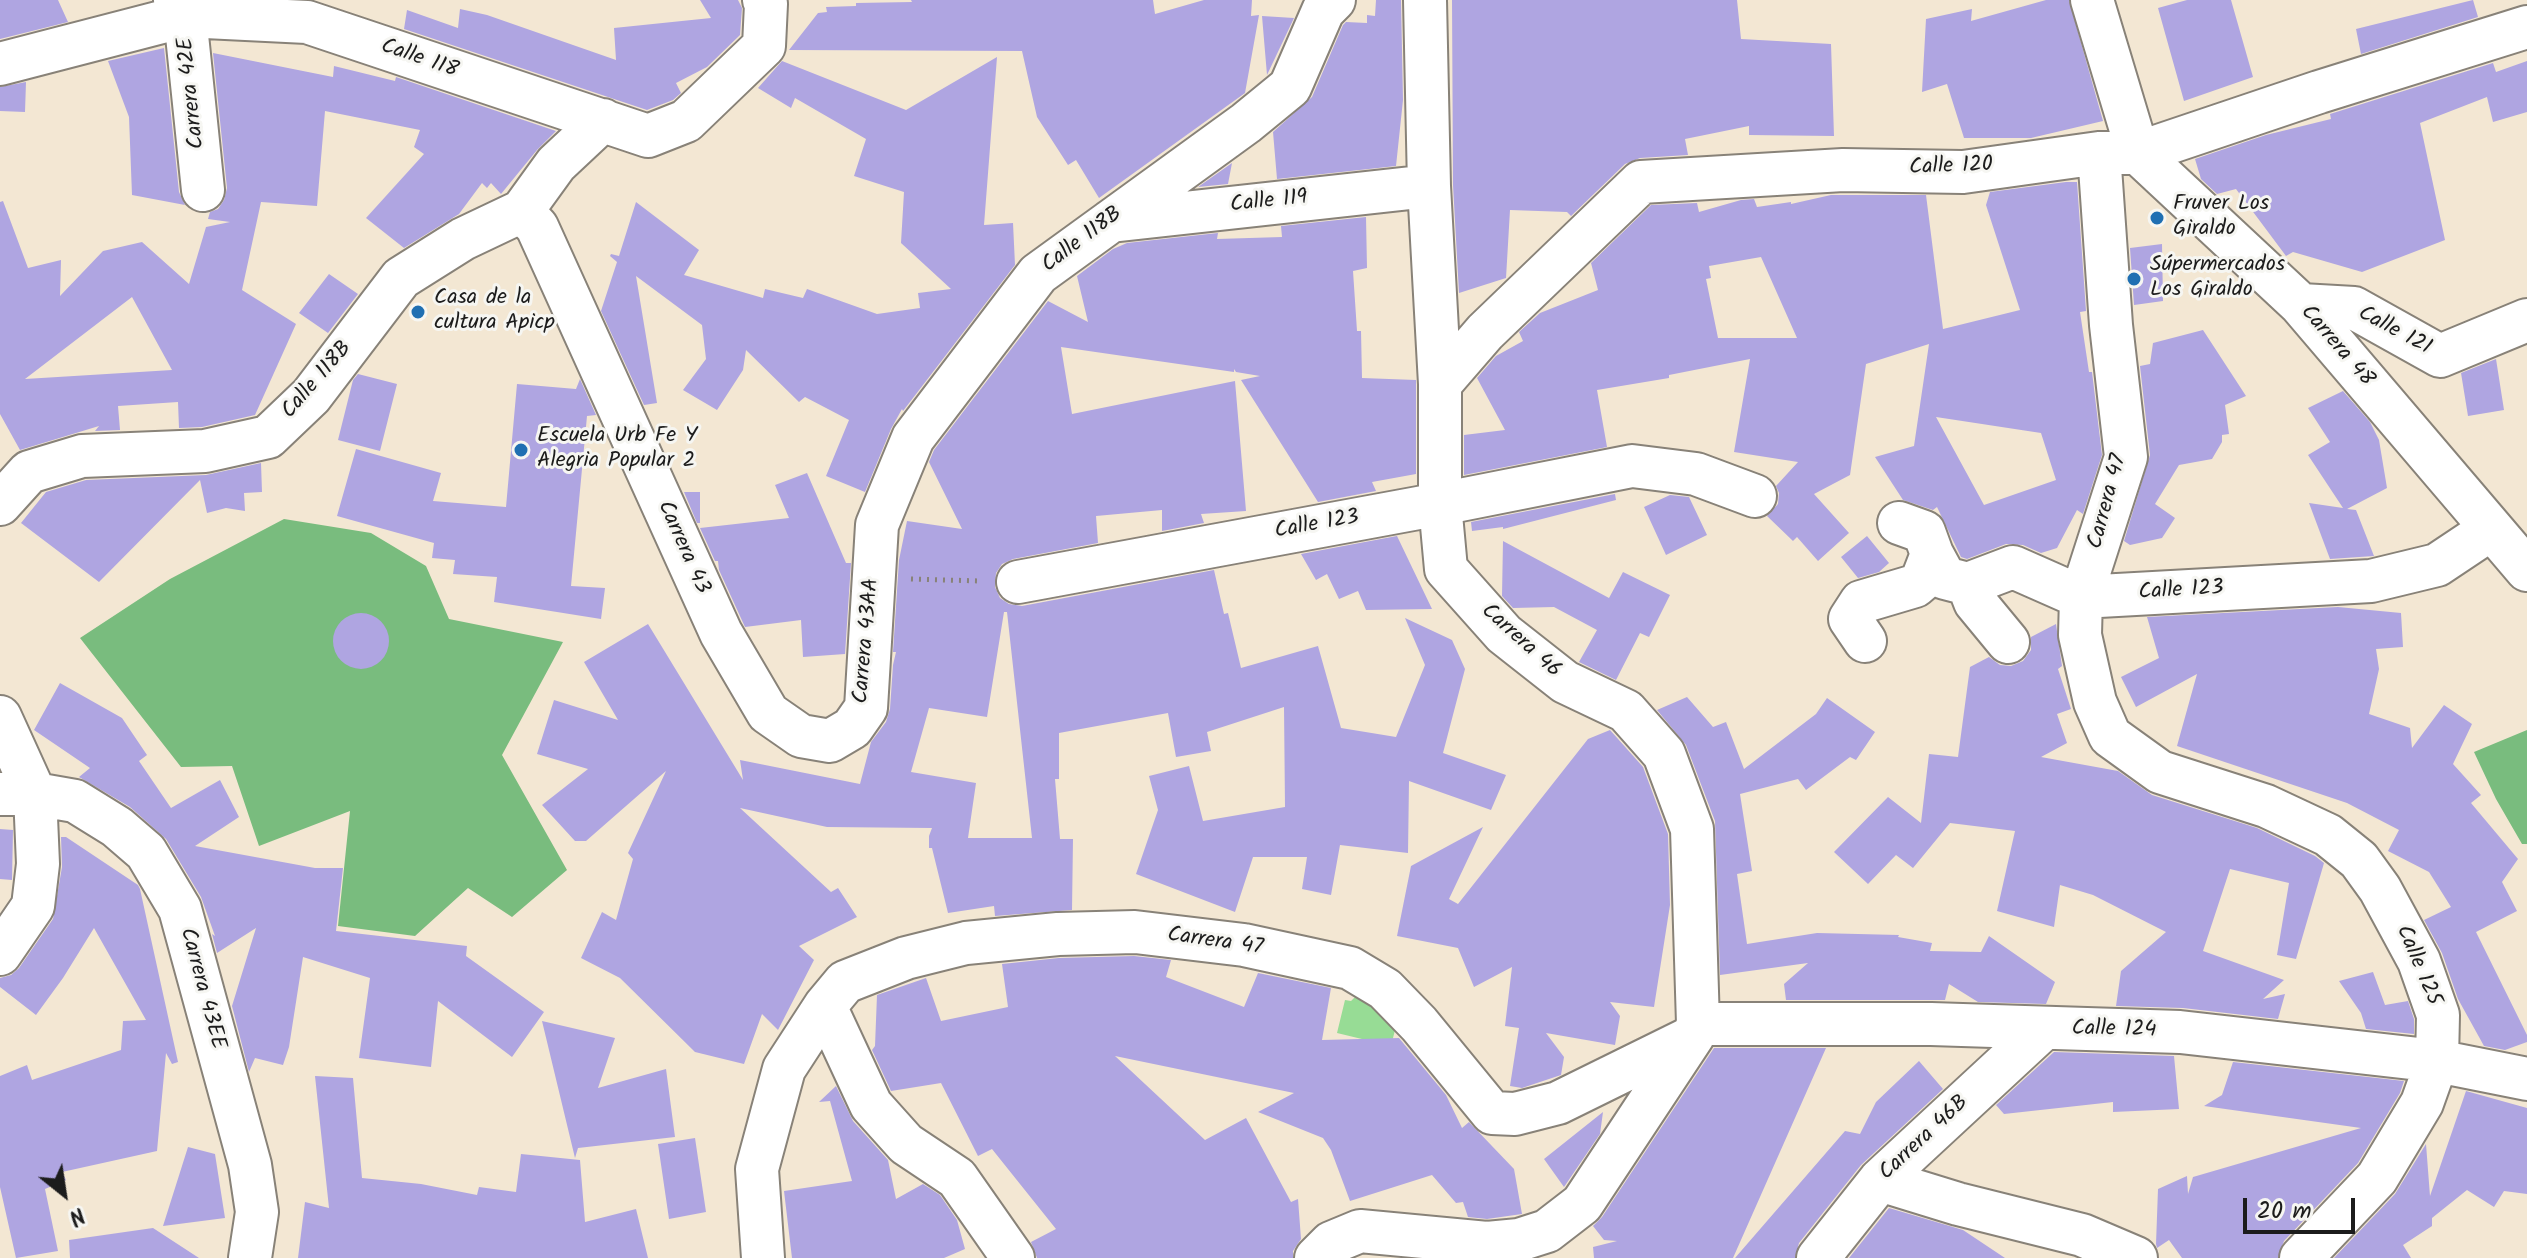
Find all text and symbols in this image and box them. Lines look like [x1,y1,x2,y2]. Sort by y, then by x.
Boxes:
street label: Calle 118 [377,34,461,86]
street label: Carrera 42E [174,36,212,150]
street label: Calle 120 [1909,153,1993,183]
street label: Calle 119 [1229,186,1309,220]
place label: Fruver Los Giraldo [2173,192,2269,244]
street label: Calle 118B [1037,202,1129,280]
marker: Fruver Los Giraldo [2148,209,2166,227]
place label: Súpermercados Los Giraldo [2150,253,2285,304]
marker: Súpermercados Los Giraldo [2125,270,2143,288]
place label: Casa de la cultura Apicp [434,286,555,338]
street label: Carrera 48 [2293,301,2379,393]
street label: Calle 121 [2353,302,2435,362]
marker: Casa de la cultura Apicp [409,303,427,321]
street label: Calle 118B [277,337,359,425]
place label: Escuela Urb Fe Y Alegria Popular 2 [537,424,698,476]
marker: Escuela Urb Fe Y Alegria Popular 2 [512,441,530,459]
street label: Carrera 47 [2084,452,2134,552]
street label: Carrera 43 [650,497,714,599]
street label: Calle 123 [1273,506,1361,546]
street label: Carrera 43AA [849,577,887,705]
street label: Calle 123 [2138,577,2224,607]
street label: Carrera 46 [1474,599,1566,685]
street label: Calle 125 [2388,922,2446,1010]
street label: Carrera 47 [1165,923,1265,963]
street label: Carrera 43EE [172,925,230,1053]
street label: Calle 124 [2071,1017,2157,1045]
street label: Carrera 46B [1875,1091,1975,1187]
north arrow [24,1154,104,1234]
scale bar [2247,1182,2359,1232]
text: 20 m [2257,1192,2312,1231]
text: N [61,1197,91,1234]

